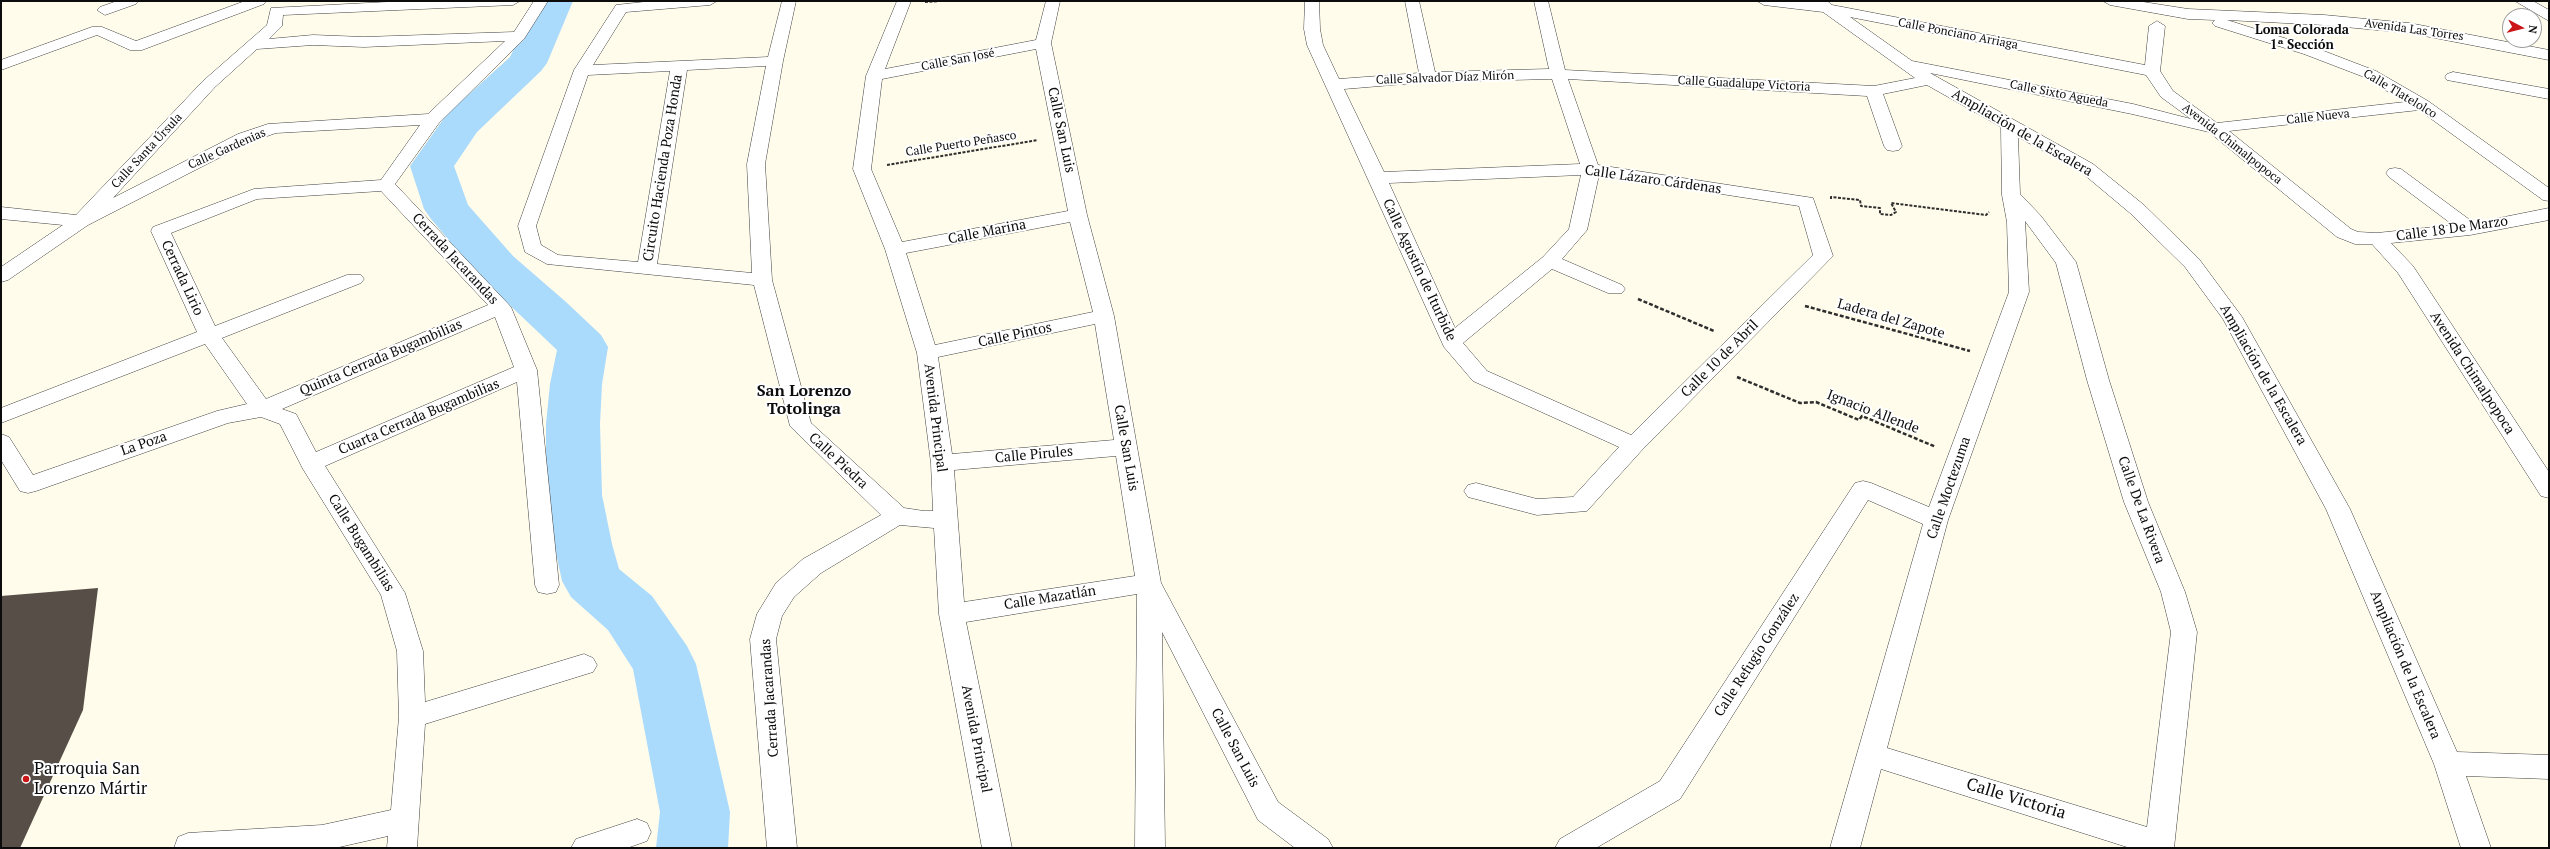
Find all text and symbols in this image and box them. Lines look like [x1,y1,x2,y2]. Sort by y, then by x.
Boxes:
north arrow [2502,8,2542,48]
street label: Calle Ponciano Arriaga [1897,15,2019,53]
street label: Avenida Las Torres [2363,16,2465,44]
district label: Loma Colorada 1ª Sección [2255,22,2349,53]
text: N [2525,24,2540,34]
street label: Calle San José [920,46,996,74]
street label: Calle Tlatelolco [2361,66,2439,122]
street label: Calle Salvador Díaz Mirón [1376,68,1514,88]
street label: Circuito Hacienda Poza Honda [640,73,686,263]
street label: Calle Guadalupe Victoria [1677,73,1811,95]
street label: Calle Sixto Agueda [2009,77,2109,111]
street label: Calle San Luis [1044,86,1078,174]
street label: Ampliación de la Escalera [1949,86,2095,180]
street label: Avenida Chimalpopoca [2179,101,2285,187]
street label: Calle Nueva [2286,107,2350,127]
street label: Calle Santa Úrsula [109,110,185,192]
street label: Calle Gardenias [186,125,268,173]
street label: Calle Puerto Peñasco [905,128,1017,160]
street label: Calle Lázaro Cárdenas [1584,162,1722,198]
street label: Calle Agustín de Iturbide [1379,196,1459,344]
street label: Cerrada Jacarandas [408,210,502,308]
street label: Calle 18 De Marzo [2395,213,2509,245]
street label: Calle Marina [947,216,1027,248]
street label: Cerrada Lirio [157,238,207,318]
street label: Ladera del Zapote [1835,296,1947,342]
street label: Ampliación de la Escalera [2216,302,2310,448]
street label: Avenida Chimalpopoca [2426,308,2518,438]
street label: Quinta Cerrada Bugambilias [297,316,465,400]
street label: Calle 10 de Abril [1678,317,1762,401]
street label: Calle Pintos [977,319,1053,351]
street label: Avenida Principal [920,363,950,473]
street label: Cuarta Cerrada Bugambilias [336,375,502,459]
district label: San Lorenzo Totolinga [757,381,851,419]
street label: Ignacio Allende [1824,387,1922,437]
street label: Calle San Luis [1110,404,1142,492]
street label: La Poza [119,428,169,460]
street label: Calle Piedra [805,429,871,493]
street label: Calle Moctezuma [1924,434,1974,542]
street label: Calle Pirules [994,443,1074,467]
street label: Calle De La Rivera [2114,454,2168,566]
street label: Calle Bugambilias [324,491,398,595]
street label: Calle Mazatlán [1003,582,1097,614]
street label: Ampliación de la Escalera [2366,588,2444,742]
street label: Calle Refugio González [1711,590,1803,720]
street label: Cerrada Jacarandas [757,638,783,758]
street label: Avenida Principal [957,684,995,794]
street label: Calle San Luis [1207,706,1263,790]
place label: Parroquia San Lorenzo Mártir [34,759,147,799]
marker: Parroquia San Lorenzo Mártir [21,774,31,784]
street label: Calle Victoria [1964,774,2068,824]

